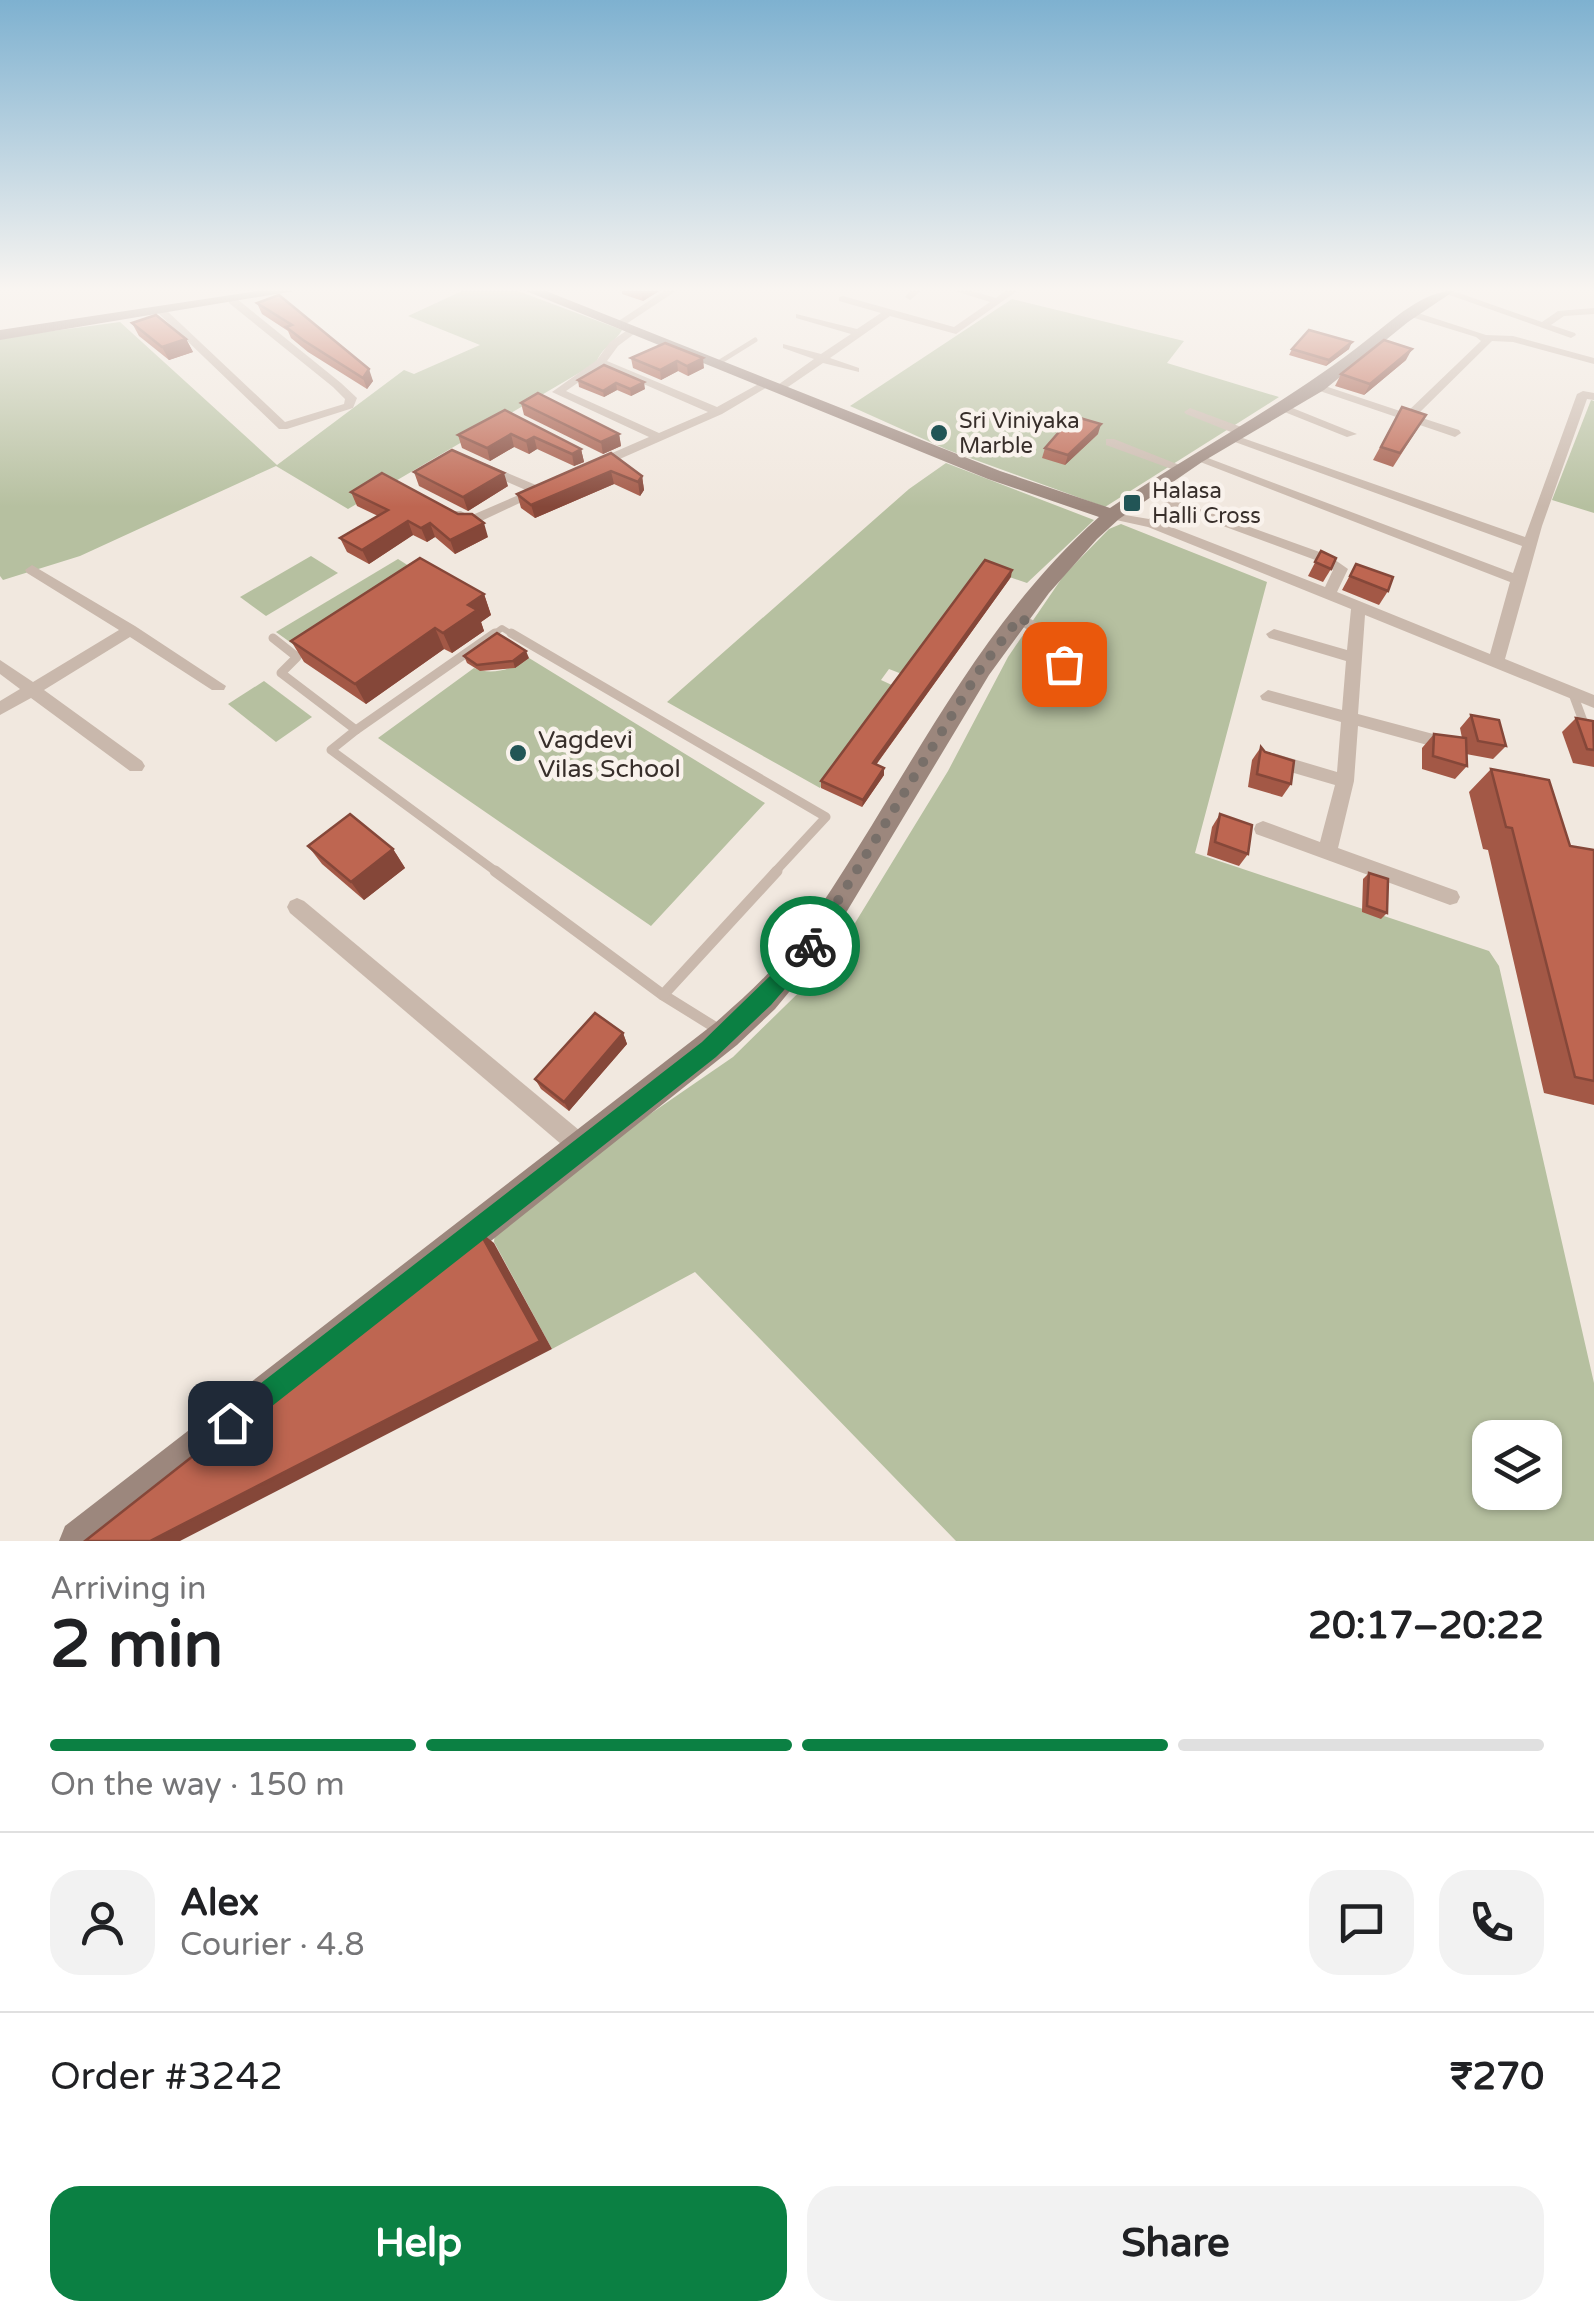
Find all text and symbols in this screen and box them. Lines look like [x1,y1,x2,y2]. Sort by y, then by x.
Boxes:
place label: Sri Viniyaka Marble [959,408,1080,459]
marker: Sri Viniyaka Marble [928,422,950,444]
place label: Halasa Halli Cross [1152,478,1261,529]
marker: Halasa Halli Cross [1121,492,1143,514]
pin [1022,622,1107,707]
icon: bag [1037,637,1092,692]
place label: Vagdevi Vilas School [538,725,681,784]
marker: Vagdevi Vilas School [507,742,529,764]
courier [760,896,860,996]
icon: bike [783,919,838,974]
pin [188,1381,273,1466]
icon: home [203,1396,258,1451]
map controls [1472,1420,1562,1510]
button: layers [1472,1420,1562,1510]
text: Arriving in [50,1570,207,1608]
text: 20:17–20:22 [1308,1603,1544,1649]
text: 2 min [50,1606,223,1685]
text: On the way · 150 m [50,1766,345,1804]
button: person [50,1870,155,1975]
button: chat [1309,1870,1414,1975]
button: phone [1439,1870,1544,1975]
text: Alex [180,1880,259,1926]
text: Courier · 4.8 [180,1926,365,1964]
text: Order #3242 [50,2054,283,2100]
text: ₹270 [1450,2054,1544,2100]
button: Help [50,2186,787,2301]
button: Share [807,2186,1544,2301]

